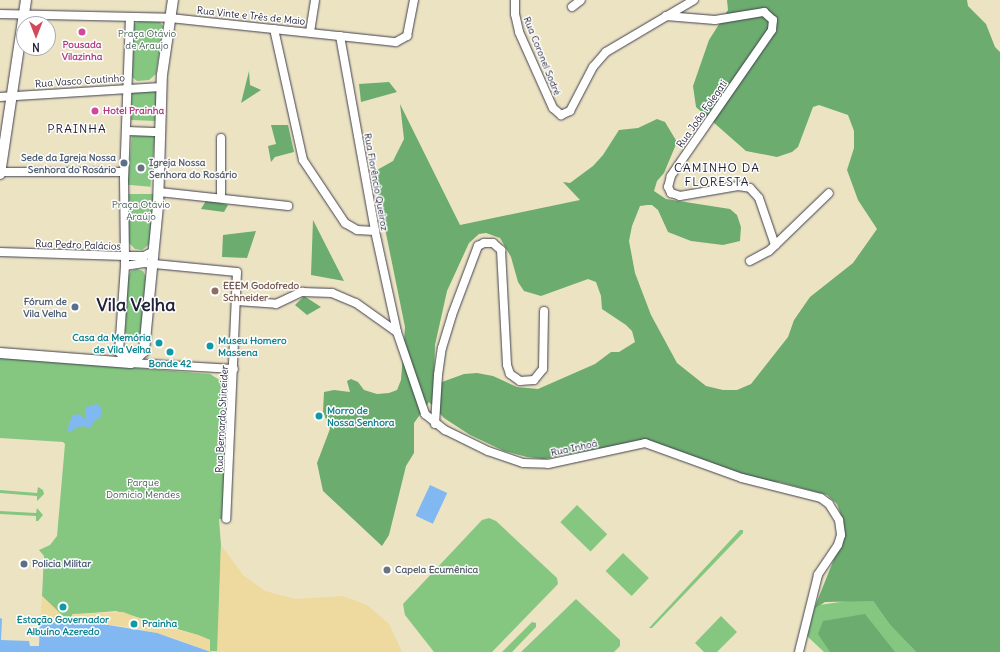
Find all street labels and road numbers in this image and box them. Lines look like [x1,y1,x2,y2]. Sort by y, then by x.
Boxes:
street label: Rua Vinte e Três de Maio [196,4,306,28]
street label: Rua Coronel Sodré [521,15,563,97]
street label: Rua Vasco Coutinho [35,72,125,90]
street label: Rua João Folegati [674,78,730,150]
street label: Rua Florêncio Queiroz [361,132,391,232]
street label: Rua Pedro Palácios [35,238,121,252]
street label: Rua Bernardo Shineider [213,365,231,473]
street label: Rua Inhoá [550,437,598,459]

